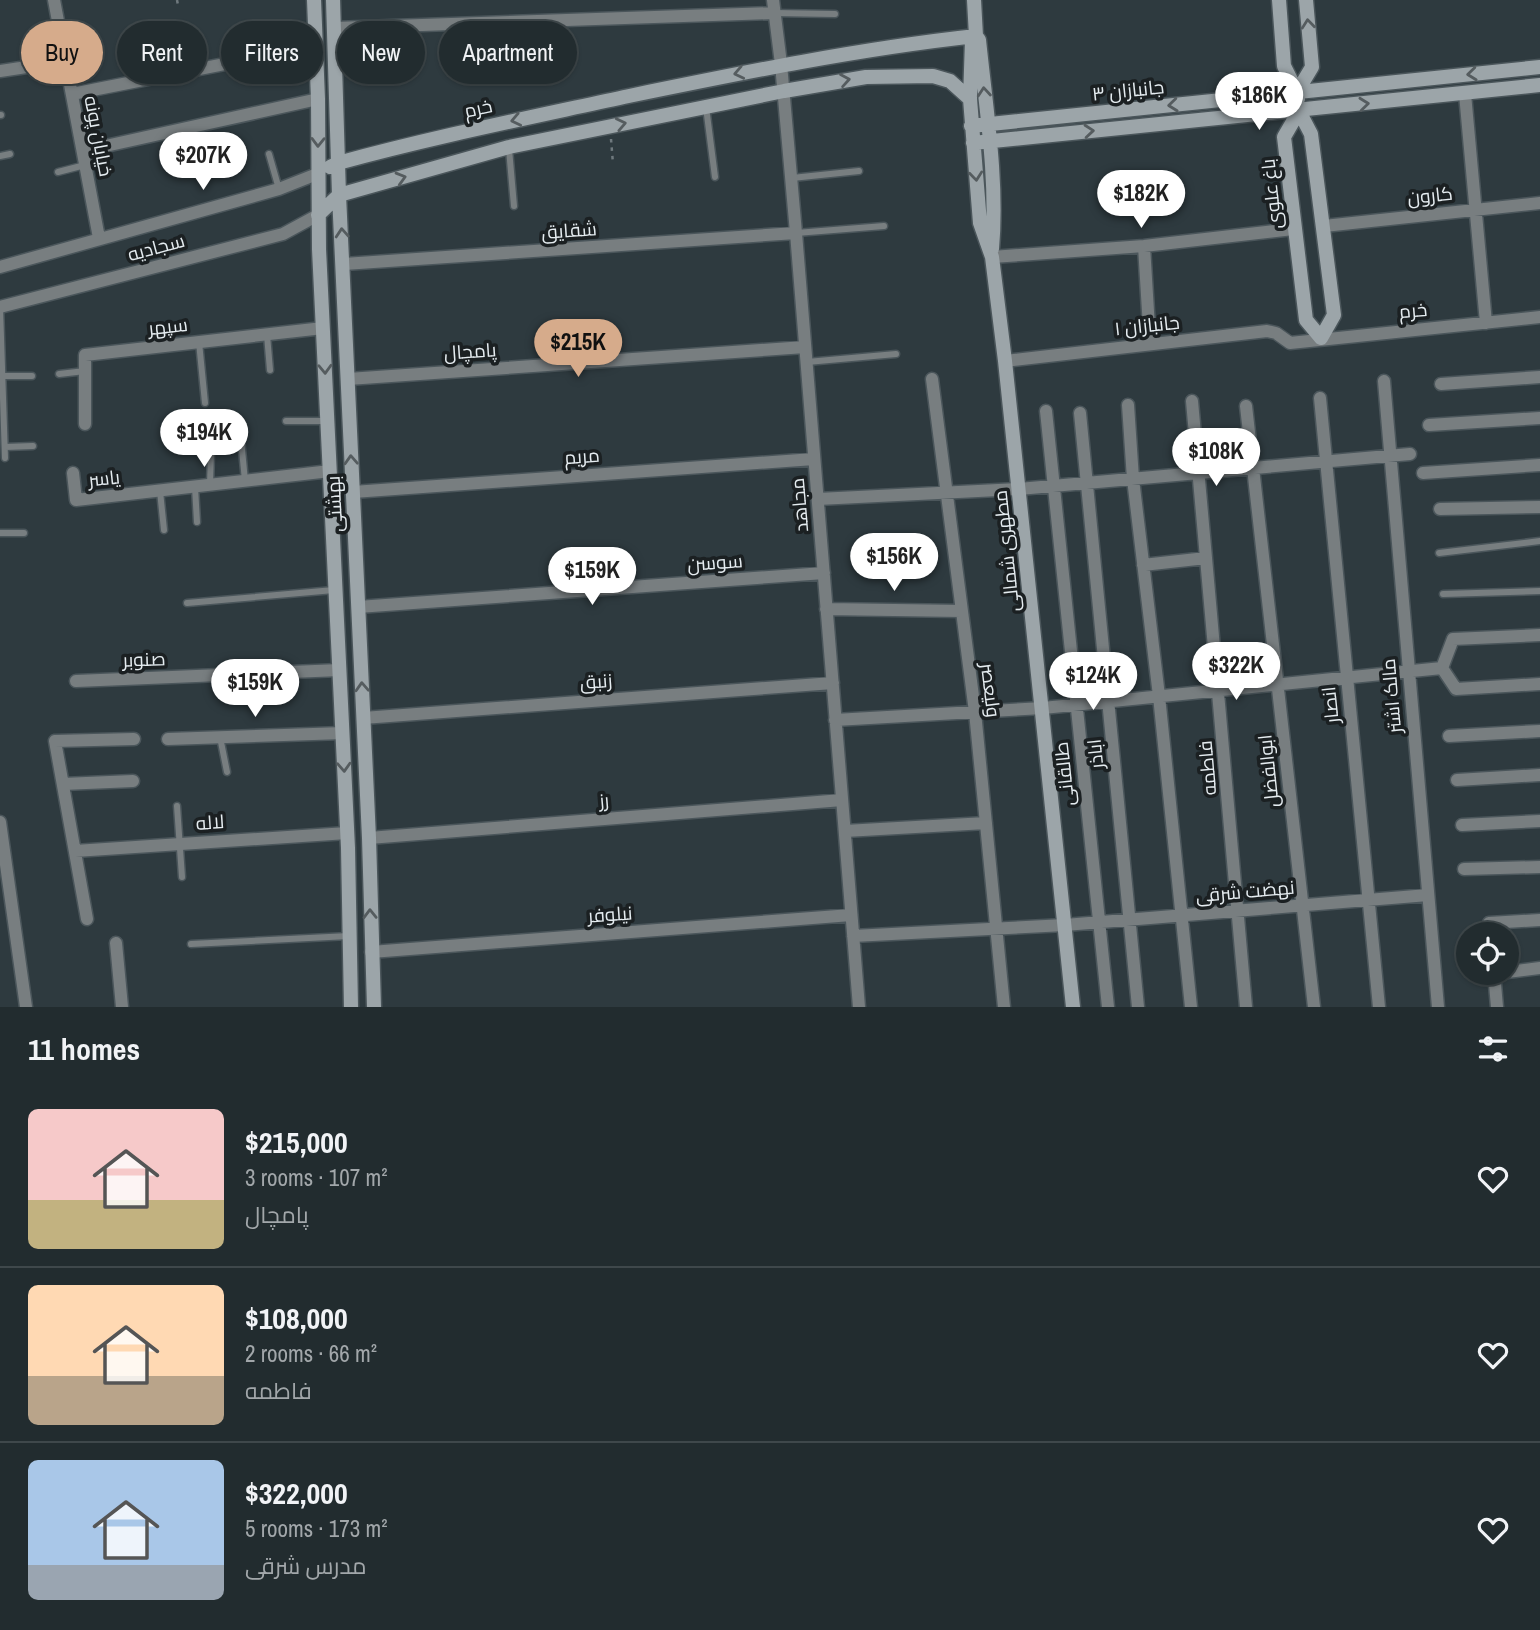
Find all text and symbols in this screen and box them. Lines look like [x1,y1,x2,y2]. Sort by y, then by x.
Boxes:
one-way arrow [1301,18,1316,29]
chip: Buy [21,21,103,84]
chip: Rent [117,21,207,84]
chip: Filters [221,21,323,84]
chip: New [337,21,425,84]
chip: Apartment [439,21,577,84]
one-way arrow [733,65,745,80]
one-way arrow [1466,66,1477,81]
pin: $186K [1210,72,1308,132]
street label: جانبازان ۳ [1091,73,1165,107]
one-way arrow [839,74,851,89]
text: $186K [1231,79,1287,110]
one-way arrow [977,86,992,97]
street label: خرم [462,92,495,125]
street label: خیابان پونه [78,94,120,178]
one-way arrow [1167,97,1178,112]
one-way arrow [1359,97,1370,112]
one-way arrow [510,112,522,126]
one-way arrow [615,118,627,133]
one-way arrow [1084,124,1095,139]
pin: $207K [154,132,252,192]
one-way arrow [310,136,325,147]
text: $207K [175,139,231,170]
street label: باغ علوی [1254,157,1289,230]
pin: $182K [1092,170,1190,230]
one-way arrow [968,171,983,182]
one-way arrow [394,172,406,186]
text: $182K [1113,177,1169,208]
street label: کارون [1406,180,1454,210]
street label: شقایق [540,215,598,245]
street label: سجادیه [125,227,187,267]
one-way arrow [334,227,349,238]
street label: خرم [1398,296,1428,325]
street label: جانبازان ۱ [1113,309,1181,341]
street label: سپهر [146,311,189,341]
pin: $215K [529,320,627,379]
text: $215K [550,326,606,357]
street label: پامچال [443,336,497,366]
one-way arrow [318,364,333,375]
pin: $194K [155,410,253,469]
text: $194K [176,416,232,447]
pin: $108K [1167,428,1265,488]
text: $108K [1188,435,1244,466]
street label: مریم [563,442,601,471]
one-way arrow [344,454,359,465]
street label: یاسر [86,463,121,493]
street label: بهشتی [320,475,348,533]
street label: مجاهد [784,477,814,533]
street label: مطهری شمالی [987,489,1025,613]
pin: $156K [845,534,943,593]
text: $156K [866,540,922,571]
street label: سوسن [686,547,744,577]
pin: $159K [543,548,641,607]
text: $159K [564,554,620,585]
pin: $322K [1187,642,1285,702]
street label: صنوبر [121,645,166,673]
text: $322K [1208,649,1264,680]
pin: $124K [1044,652,1142,712]
street label: مالک اشتر [1375,658,1407,735]
text: $124K [1065,659,1121,690]
pin: $159K [206,660,304,719]
street label: ولیعصر [975,660,1007,719]
text: $159K [227,666,283,697]
street label: زنبق [579,667,613,695]
one-way arrow [354,681,369,692]
street label: انصار [1315,685,1345,726]
street label: ابوالفضل [1251,733,1285,809]
street label: اباذر [1081,738,1110,771]
street label: فاطمه [1192,739,1222,797]
street label: طالقانی [1048,741,1080,807]
one-way arrow [337,762,352,773]
street label: رز [597,787,610,813]
street label: لاله [195,808,225,836]
street label: نهضت شرقی [1194,874,1296,908]
street label: نیلوفر [586,899,633,929]
one-way arrow [363,909,378,920]
map controls [1456,922,1519,985]
button: locate [1456,922,1519,985]
text: 11 homes [28,1029,140,1069]
icon: filters [1474,1030,1512,1068]
text: $215,000 [245,1122,348,1162]
icon: home [84,1137,168,1221]
icon: heart [1474,1160,1512,1198]
text: 3 rooms · 107 m² [245,1162,388,1193]
text: پامچال [245,1199,309,1230]
text: $108,000 [245,1298,348,1338]
icon: home [84,1313,168,1397]
icon: heart [1474,1336,1512,1374]
text: 2 rooms · 66 m² [245,1338,377,1369]
text: فاطمه [245,1375,312,1406]
text: $322,000 [245,1473,348,1513]
icon: home [84,1488,168,1572]
icon: heart [1474,1511,1512,1549]
text: 5 rooms · 173 m² [245,1513,388,1544]
text: مدرس شرقی [245,1550,366,1581]

